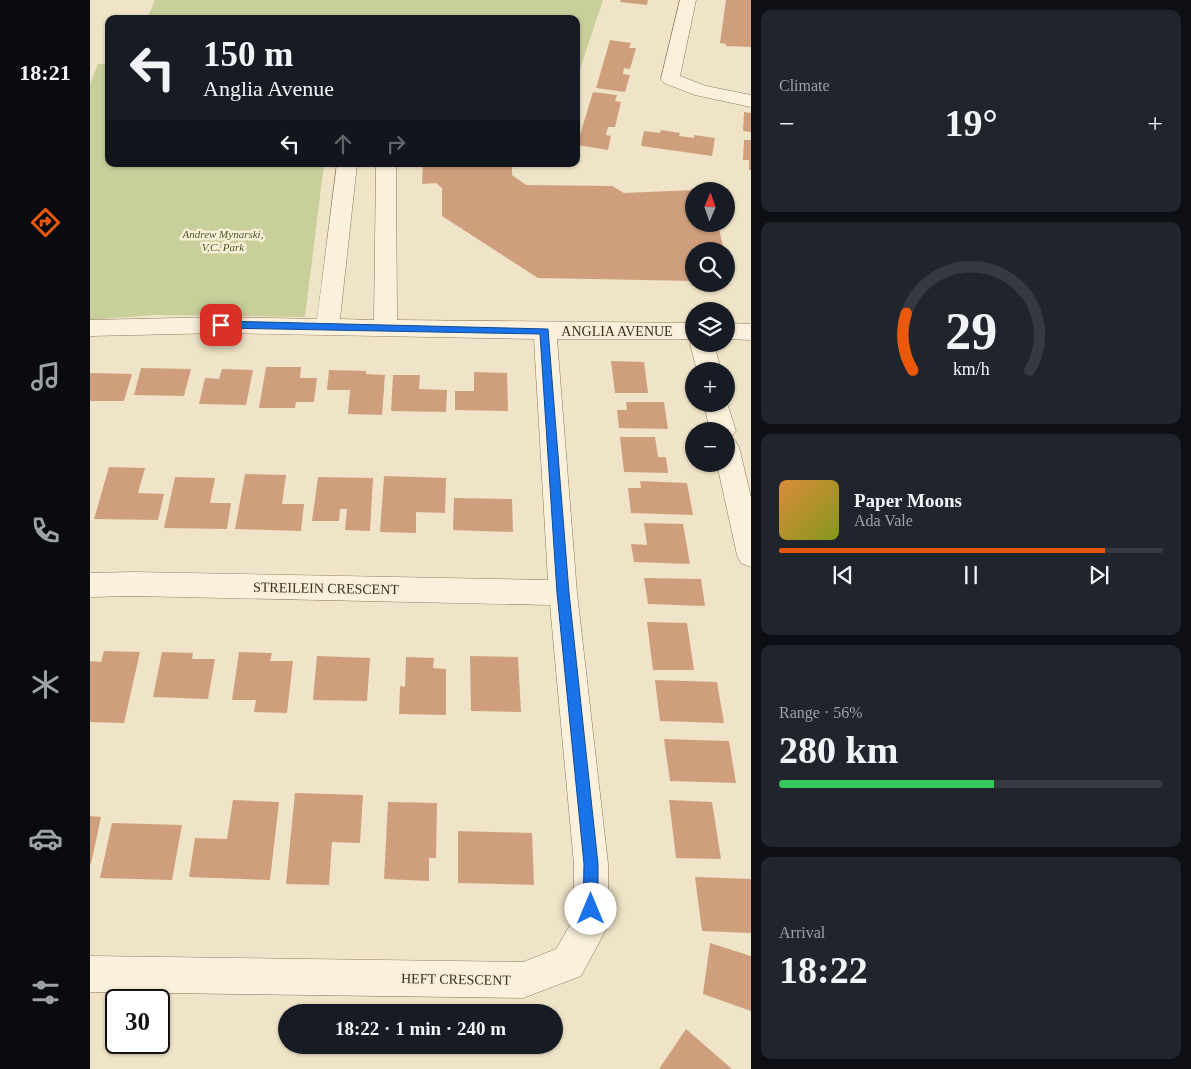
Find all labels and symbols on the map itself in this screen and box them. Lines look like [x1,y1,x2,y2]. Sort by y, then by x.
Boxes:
north arrow [685,182,735,232]
park label: Andrew Mynarski, V.C. Park [182,228,264,253]
pin [200,304,242,346]
street label: ANGLIA AVENUE [561,324,673,339]
street label: STREILEIN CRESCENT [253,580,399,597]
position arrow [564,882,616,934]
street label: HEFT CRESCENT [401,971,511,988]
speed limit sign: 30 [105,989,170,1054]

